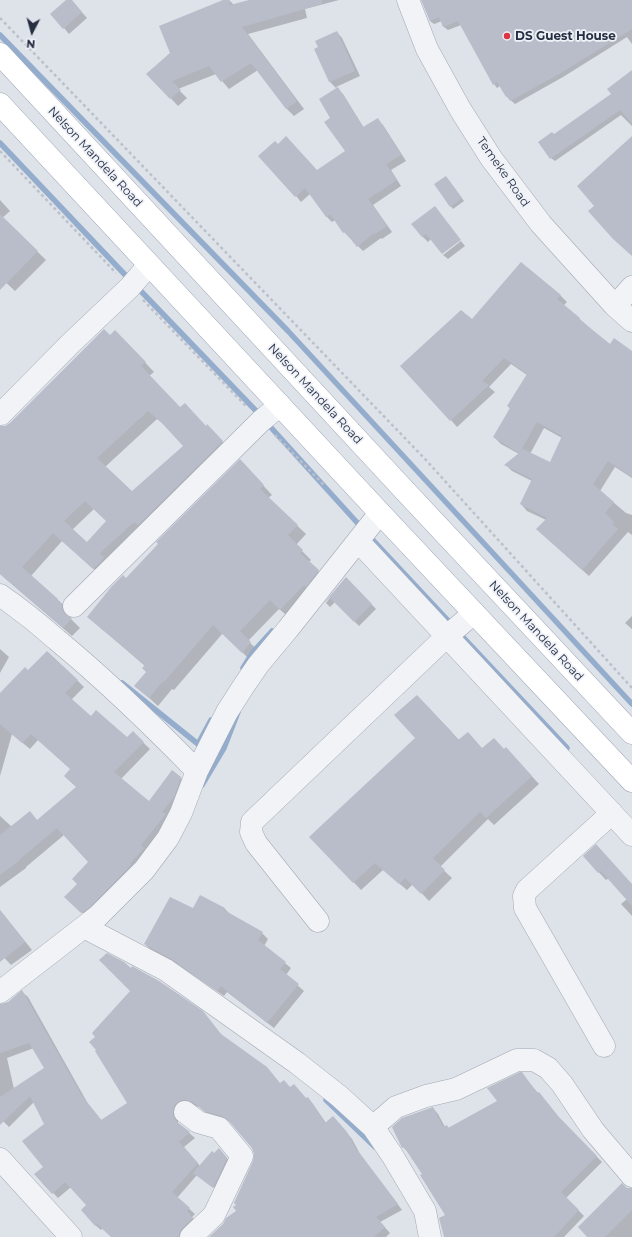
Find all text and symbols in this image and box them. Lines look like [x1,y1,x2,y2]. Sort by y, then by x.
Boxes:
north arrow [12,12,52,52]
place label: DS Guest House [515,29,616,43]
marker: DS Guest House [502,31,512,41]
text: N [26,37,36,51]
street label: Nelson Mandela Road [45,104,145,210]
street label: Temeke Road [474,134,532,210]
street label: Nelson Mandela Road [265,341,365,447]
street label: Nelson Mandela Road [486,578,586,684]

